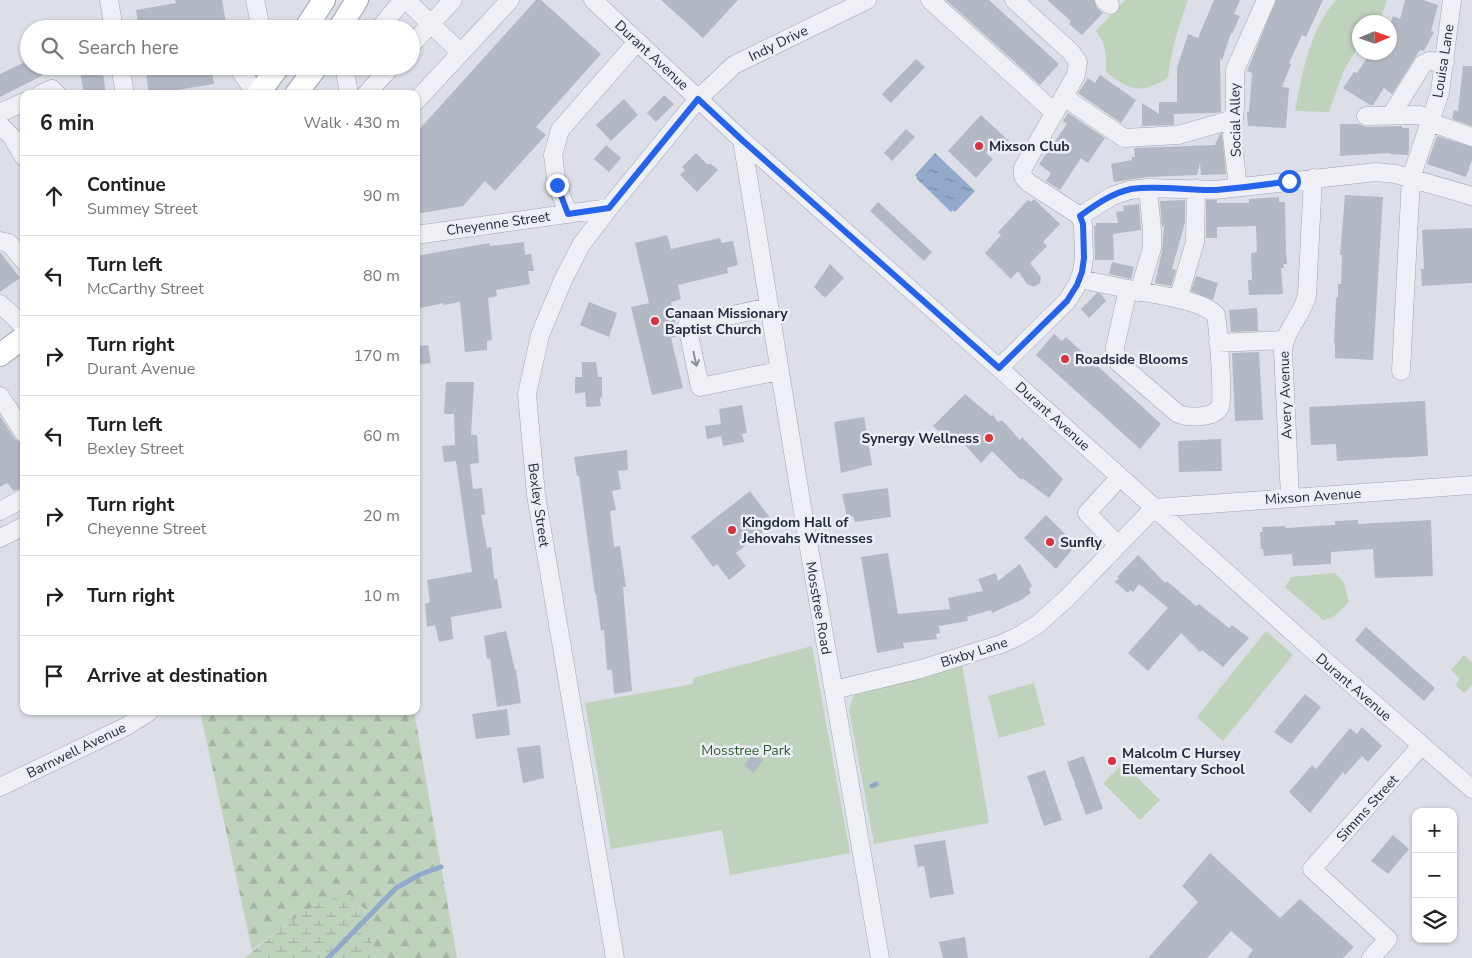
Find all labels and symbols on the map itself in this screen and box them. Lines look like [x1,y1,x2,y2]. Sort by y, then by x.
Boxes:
north arrow [1352,15,1397,60]
street label: Durant Avenue [611,16,693,95]
street label: Indy Drive [745,21,811,66]
street label: Louisa Lane [1428,23,1459,99]
street label: Social Alley [1225,82,1246,157]
place label: Mixson Club [989,137,1070,156]
marker: Mixson Club [973,140,985,152]
route start [1278,170,1301,193]
route end [546,174,569,197]
street label: Cheyenne Street [445,207,551,240]
place label: Canaan Missionary Baptist Church [665,304,788,339]
marker: Canaan Missionary Baptist Church [649,315,661,327]
place label: Roadside Blooms [1075,350,1188,369]
one-way arrow [690,351,700,367]
street label: Avery Avenue [1274,351,1297,439]
marker: Roadside Blooms [1059,353,1071,365]
street label: Durant Avenue [1011,378,1094,455]
place label: Synergy Wellness [861,429,979,448]
marker: Synergy Wellness [983,432,995,444]
street label: Bexley Street [523,462,554,548]
street label: Mixson Avenue [1264,484,1362,509]
place label: Kingdom Hall of Jehovahs Witnesses [741,513,873,548]
marker: Kingdom Hall of Jehovahs Witnesses [726,524,738,536]
place label: Sunfly [1060,533,1103,552]
marker: Sunfly [1044,536,1056,548]
street label: Mosstree Road [801,560,836,656]
street label: Bixby Lane [938,633,1010,672]
street label: Durant Avenue [1312,649,1396,726]
street label: Barnwell Avenue [23,718,129,783]
park label: Mosstree Park [701,741,792,760]
place label: Malcolm C Hursey Elementary School [1122,744,1245,779]
marker: Malcolm C Hursey Elementary School [1106,755,1118,767]
street label: Simms Street [1332,771,1403,846]

